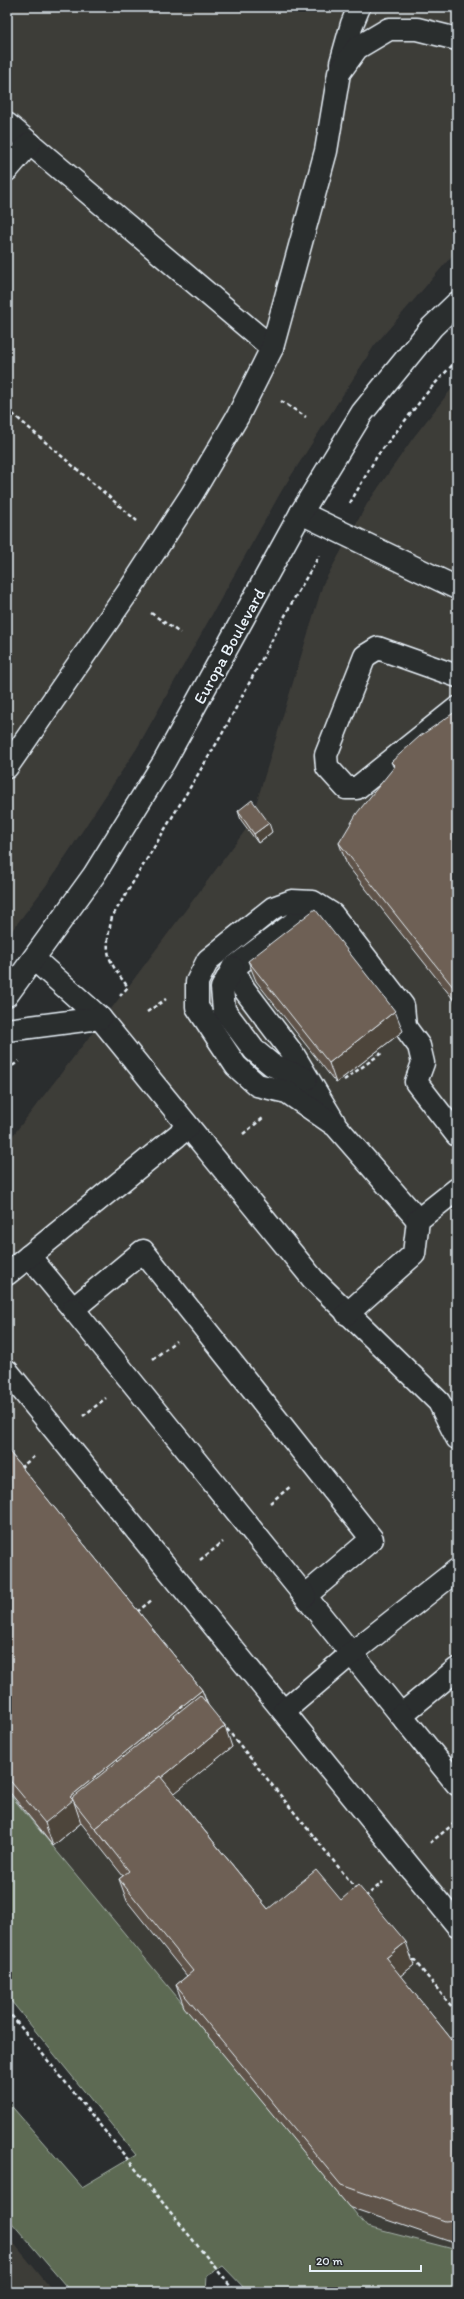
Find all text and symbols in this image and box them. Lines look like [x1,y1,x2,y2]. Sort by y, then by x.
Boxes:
street label: Europa Boulevard [189,584,269,707]
scale bar [310,2247,421,2273]
text: 20 m [316,2254,343,2268]

